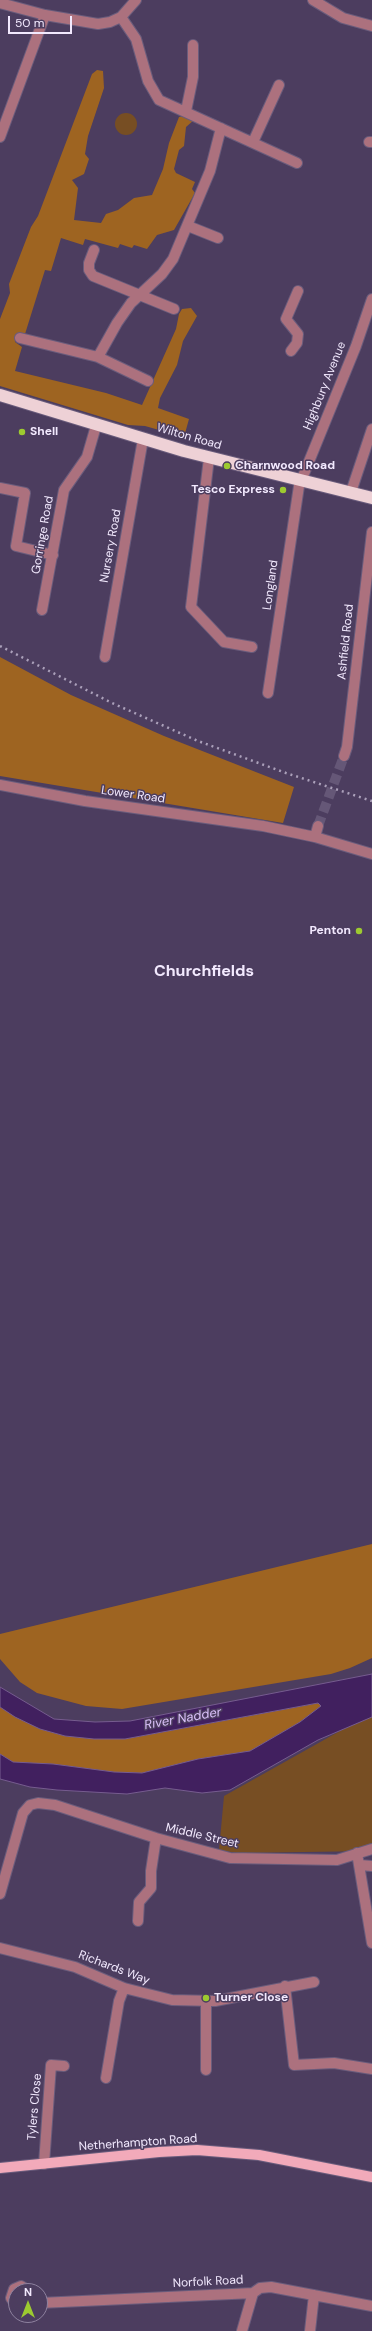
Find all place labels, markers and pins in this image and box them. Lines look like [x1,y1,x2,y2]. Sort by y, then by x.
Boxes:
place label: Shell [30,425,58,439]
marker: Shell [17,427,27,437]
place label: Charnwood Road [235,459,335,473]
marker: Charnwood Road [222,461,232,471]
place label: Tesco Express [191,483,275,497]
marker: Tesco Express [278,485,288,495]
place label: Penton [310,924,351,938]
marker: Penton [354,926,364,936]
place label: Turner Close [214,1991,288,2005]
marker: Turner Close [201,1993,211,2003]

